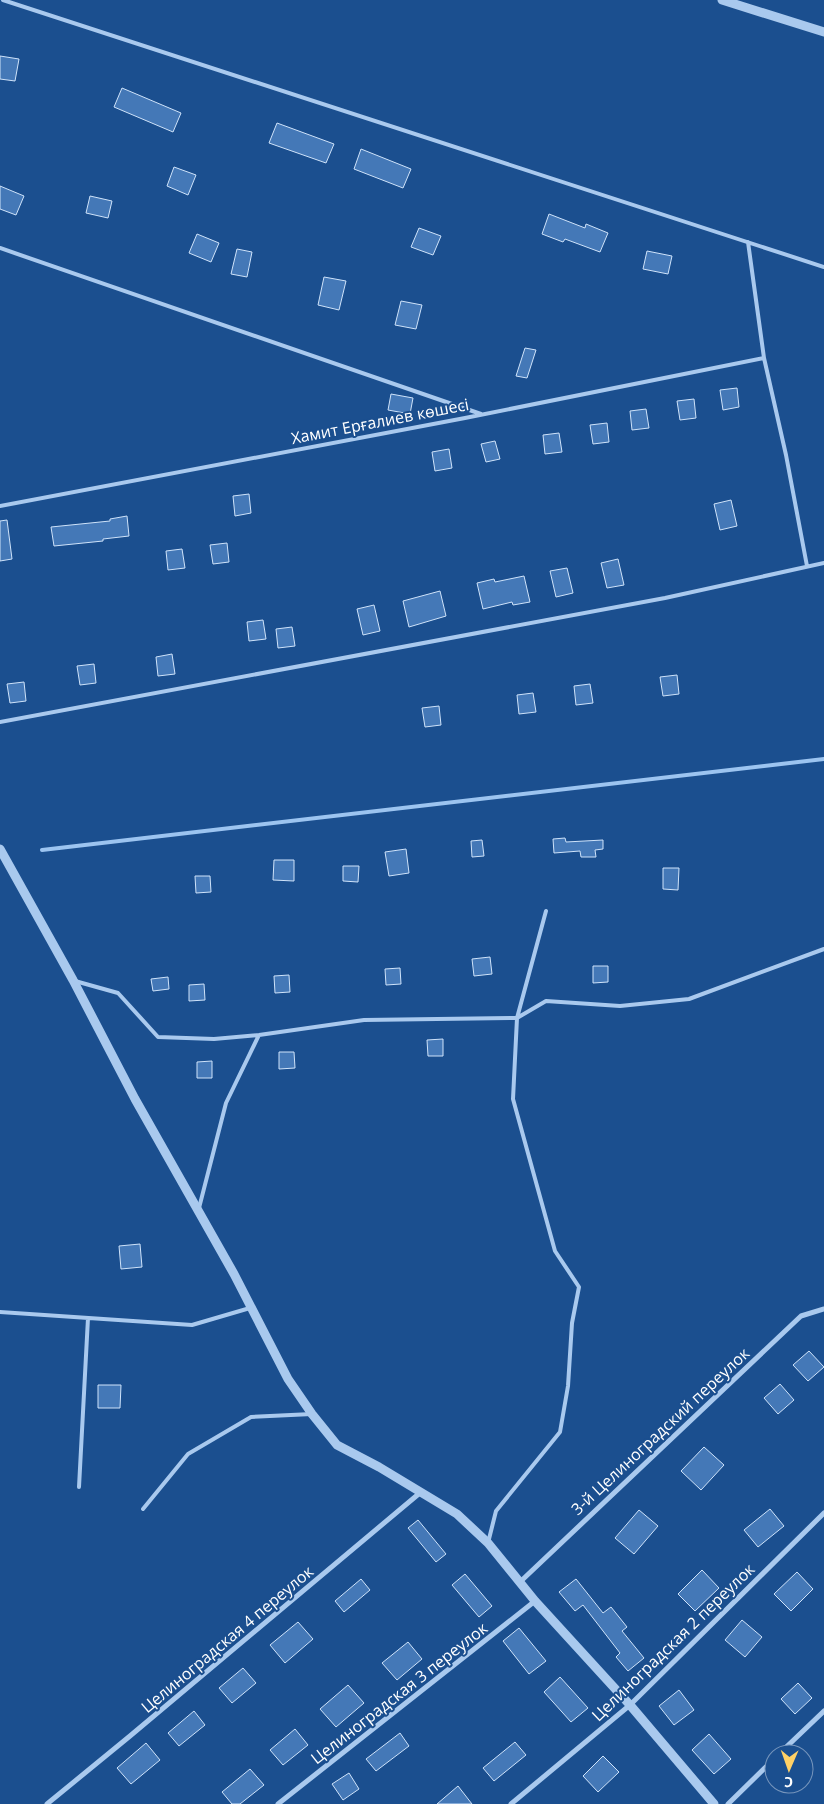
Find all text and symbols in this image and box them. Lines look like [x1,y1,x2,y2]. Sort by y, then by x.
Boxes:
street label: Хамит Ерғалиев көшесі [289,393,471,449]
street label: 3-й Целиноградский переулок [566,1342,754,1520]
street label: Целиноградская 2 переулок [587,1558,760,1726]
street label: Целиноградская 4 переулок [136,1560,318,1718]
street label: Целиноградская 3 переулок [306,1617,492,1769]
north arrow [764,1744,814,1794]
text: С [784,1773,793,1792]

